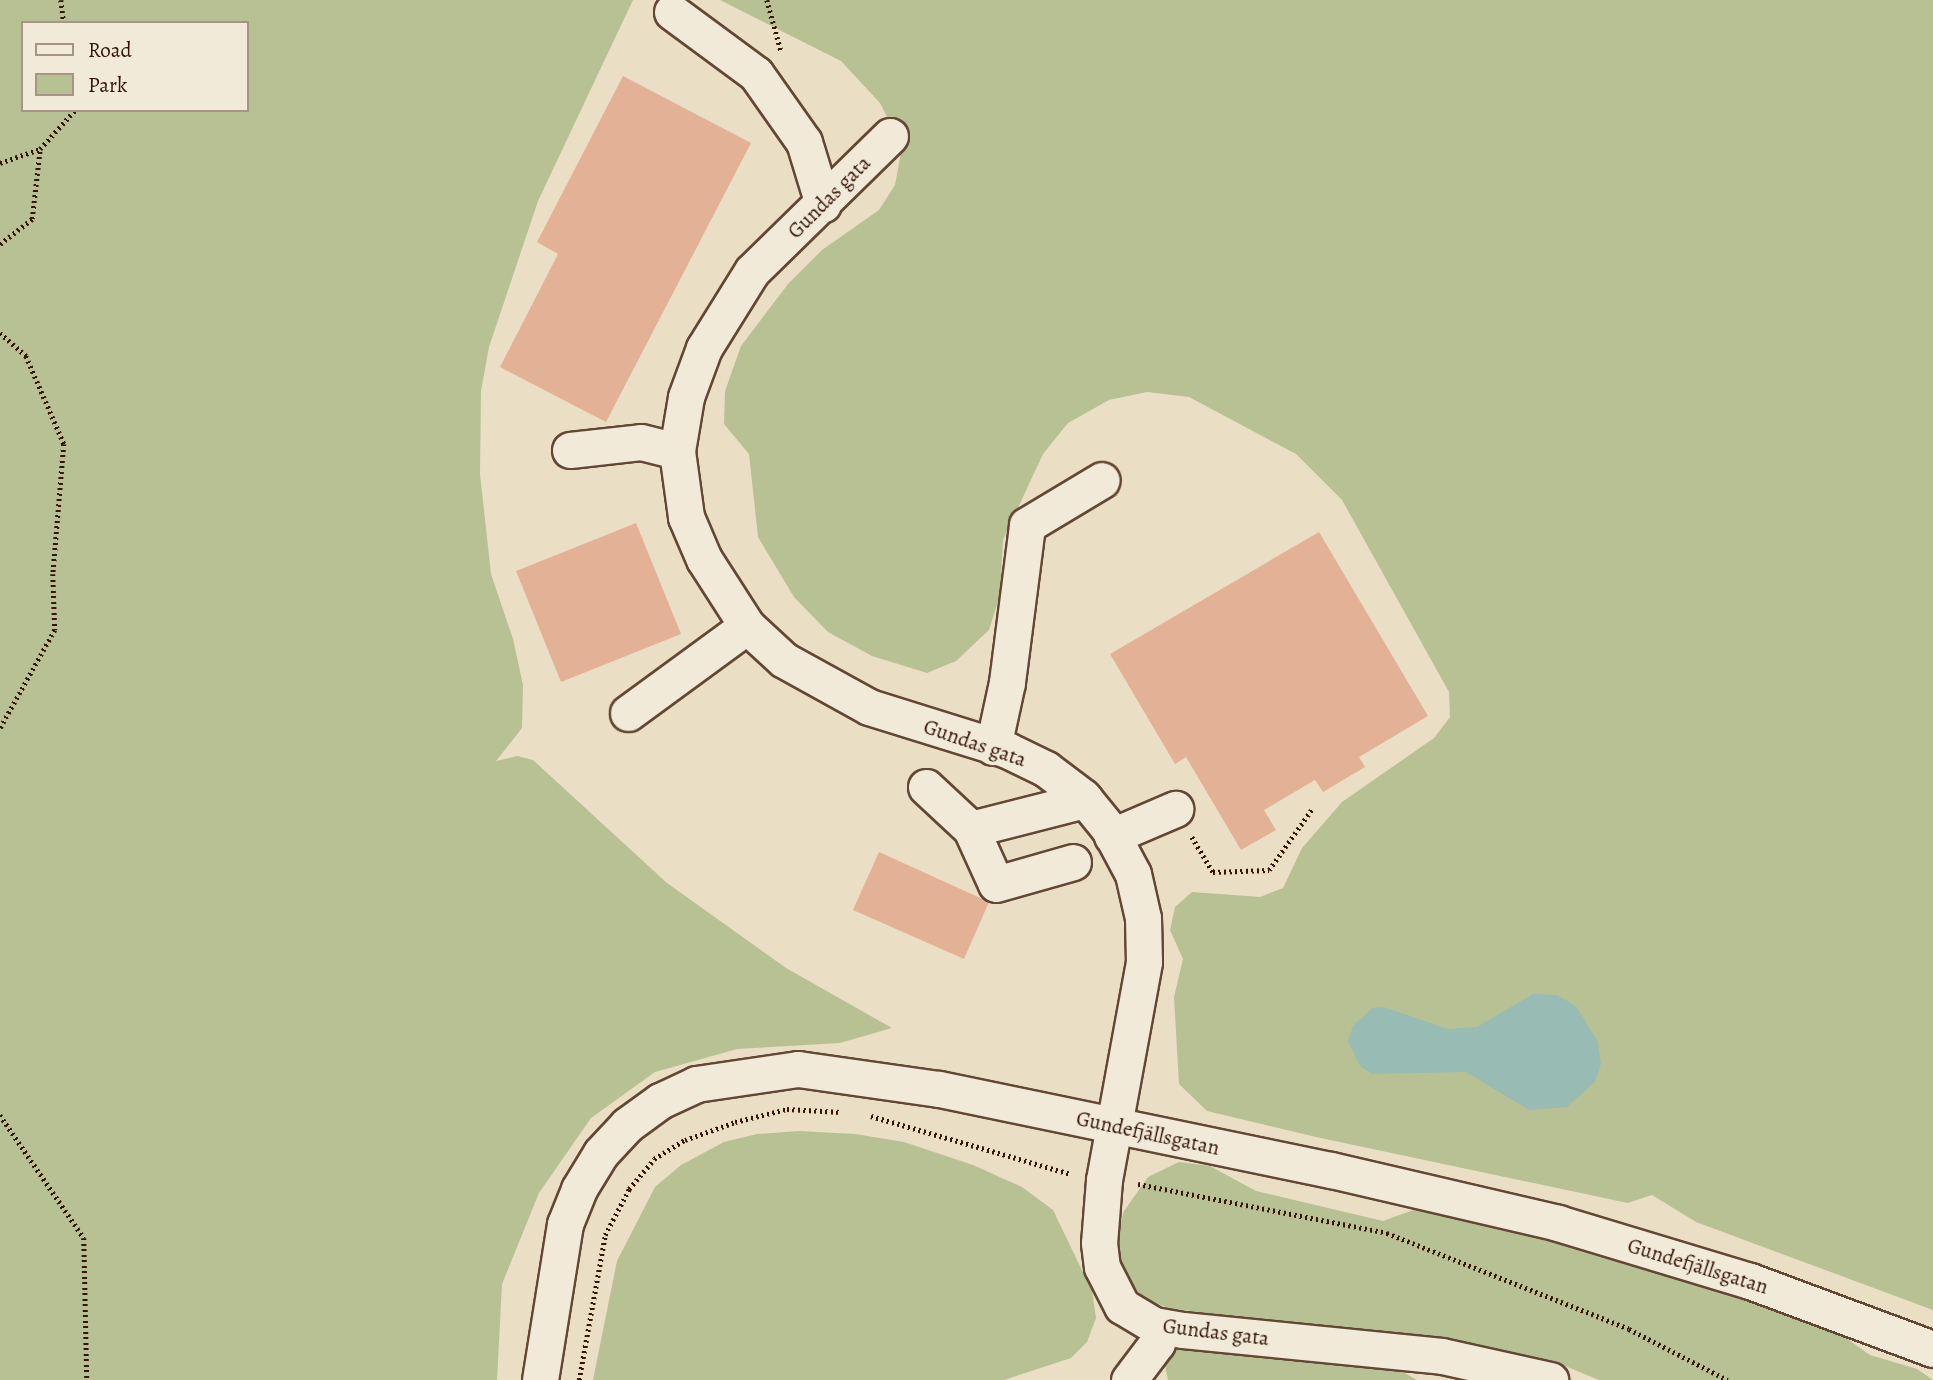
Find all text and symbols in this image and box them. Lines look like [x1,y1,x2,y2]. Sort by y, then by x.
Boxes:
legend [21,21,248,112]
text: Road [88,36,132,64]
text: Park [88,71,127,99]
street label: Gundas gata [782,150,876,244]
street label: Gundas gata [920,714,1030,772]
street label: Gundefjällsgatan [1074,1106,1222,1160]
street label: Gundefjällsgatan [1625,1233,1771,1299]
street label: Gundas gata [1161,1313,1271,1351]

